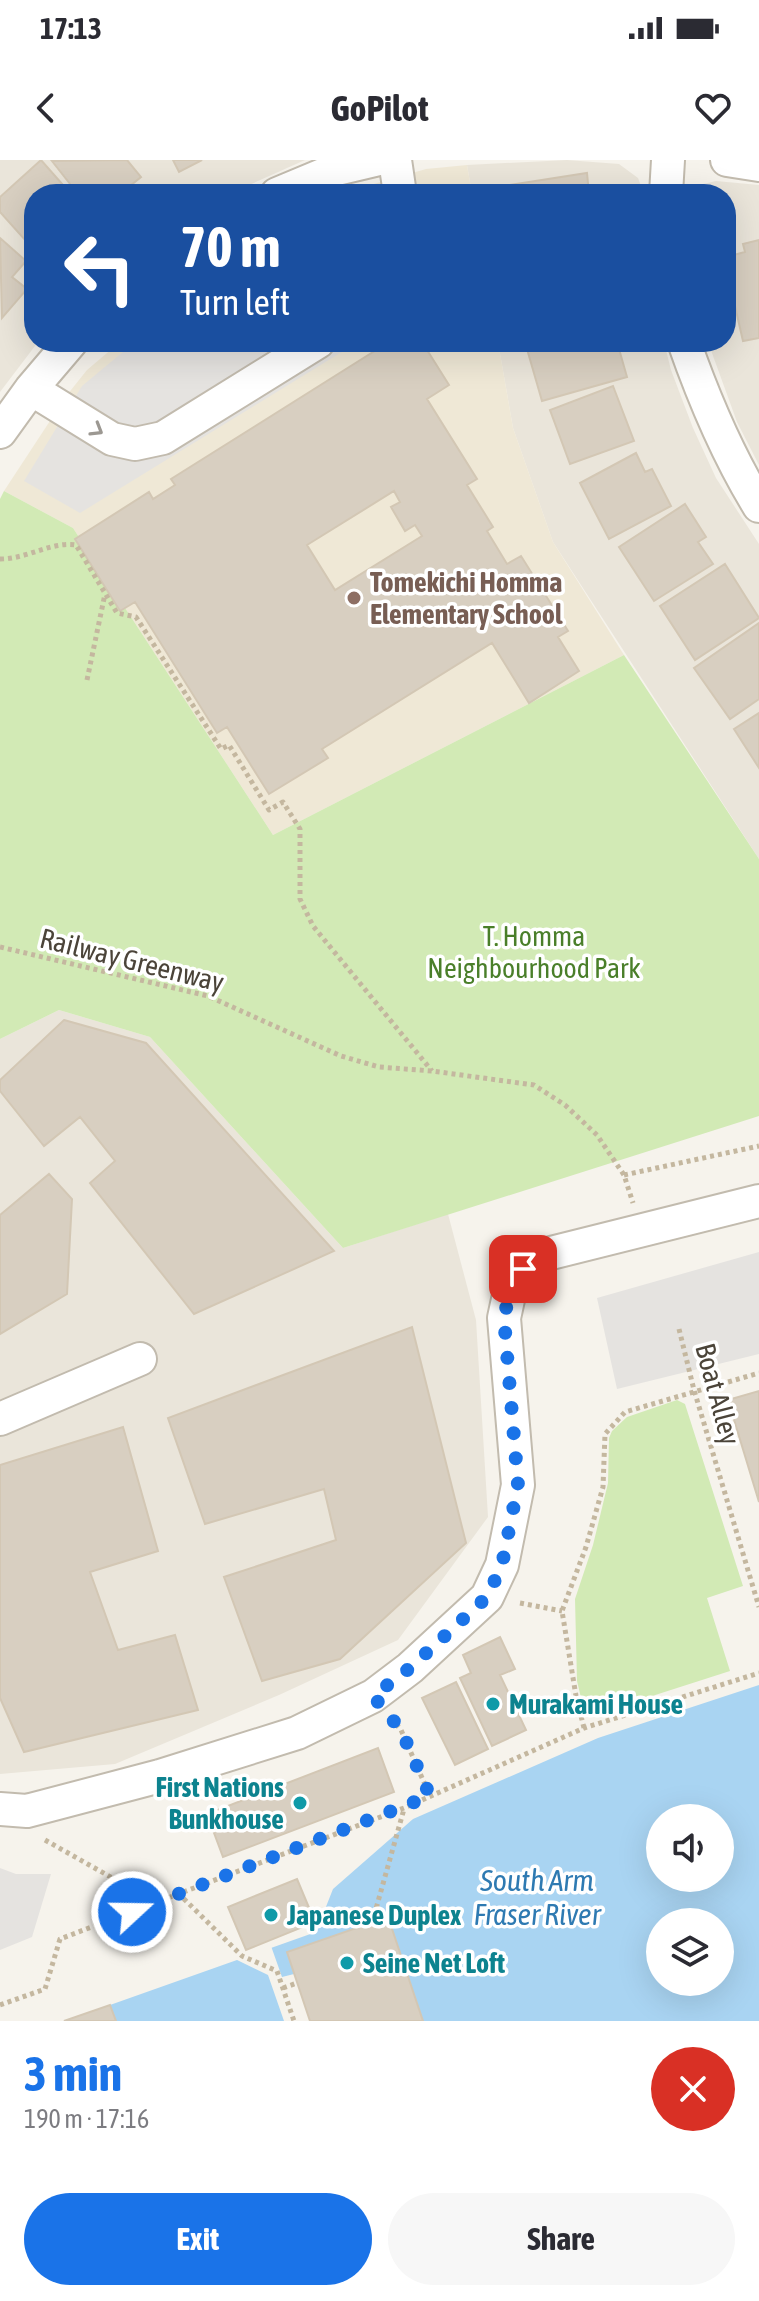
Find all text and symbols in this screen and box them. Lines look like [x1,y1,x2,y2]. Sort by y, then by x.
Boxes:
text: 17:13 [40,11,102,45]
icon: back [24,86,68,130]
icon: heart [691,86,735,130]
text: GoPilot [330,87,429,129]
text: 70 m [180,215,281,279]
icon: left [48,216,152,320]
text: Turn left [180,281,290,323]
one-way arrow [88,420,103,436]
place label: Tomekichi Homma Elementary School [370,566,563,630]
marker: Tomekichi Homma Elementary School [345,589,363,607]
park label: T. Homma Neighbourhood Park [427,920,641,984]
street label: Railway Greenway [37,922,227,998]
pin [489,1235,557,1303]
icon: arrive [501,1247,545,1291]
street label: Boat Alley [689,1340,747,1448]
place label: Murakami House [509,1688,683,1720]
marker: Murakami House [484,1695,502,1713]
place label: First Nations Bunkhouse [156,1771,284,1835]
marker: First Nations Bunkhouse [291,1794,309,1812]
map controls [646,1804,734,1996]
button: sound [646,1804,734,1892]
water label: South Arm Fraser River [474,1863,602,1931]
position arrow [90,1870,174,1954]
place label: Japanese Duplex [286,1899,461,1931]
marker: Japanese Duplex [262,1906,280,1924]
button: layers [646,1908,734,1996]
place label: Seine Net Loft [363,1947,505,1979]
marker: Seine Net Loft [338,1954,356,1972]
text: 3 min [24,2046,122,2101]
button: close [651,2047,735,2131]
text: 190 m · 17:16 [24,2104,149,2134]
button: Exit [24,2193,372,2285]
button: Share [388,2193,735,2285]

